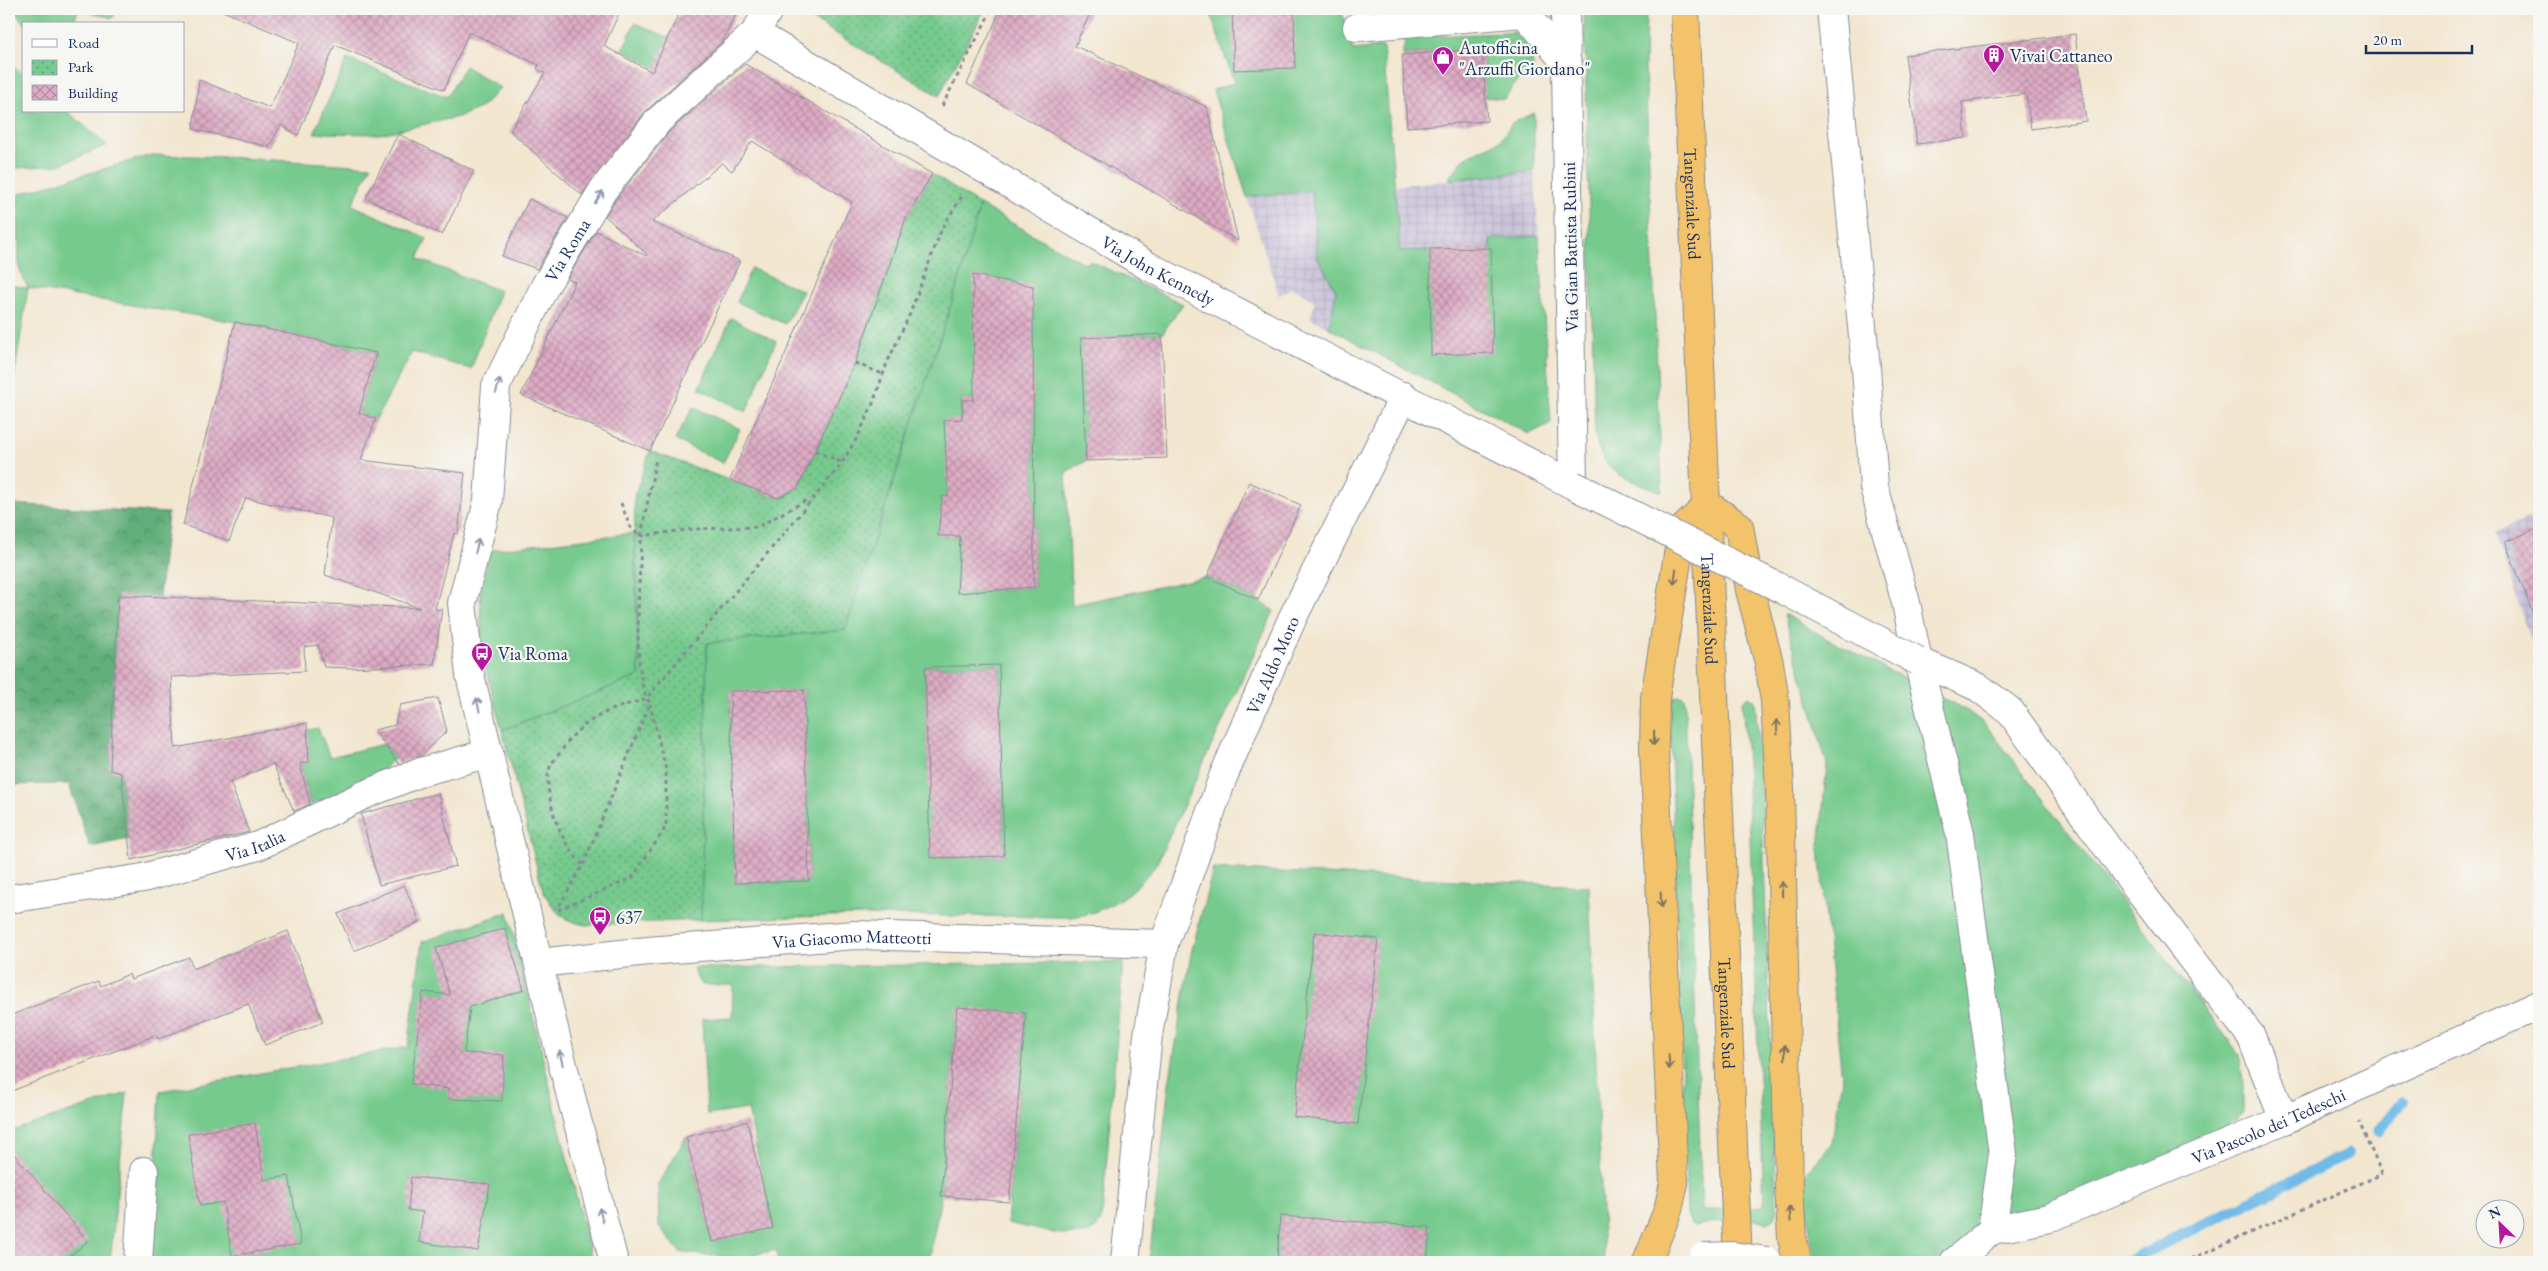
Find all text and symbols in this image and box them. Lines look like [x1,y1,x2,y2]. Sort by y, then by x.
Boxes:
legend [22,22,185,112]
scale bar [2366,22,2472,54]
text: 20 m [2373,30,2402,49]
text: Road [68,33,100,52]
place label: Autofficina "Arzuffi Giordano" [1458,36,1590,80]
building icon: Vivai Cattaneo [1982,43,2006,74]
place label: Vivai Cattaneo [2010,44,2113,67]
shop icon: Autofficina "Arzuffi Giordano" [1431,45,1455,76]
text: Park [68,57,95,76]
text: Building [68,83,118,102]
street label: Tangenziale Sud [1679,148,1707,261]
street label: Via Gian Battista Rubini [1557,161,1583,332]
one-way arrow [594,190,604,204]
street label: Via Roma [539,213,595,286]
street label: Via John Kennedy [1097,230,1219,310]
one-way arrow [493,378,503,394]
one-way arrow [472,539,482,555]
street label: Tangenziale Sud [1697,552,1724,666]
one-way arrow [1670,569,1680,585]
street label: Via Aldo Moro [1240,612,1304,718]
bus stop icon: Via Roma [470,641,494,672]
place label: Via Roma [498,642,569,665]
one-way arrow [473,698,482,714]
one-way arrow [1773,719,1782,735]
one-way arrow [1650,729,1659,745]
street label: Via Italia [222,823,289,866]
one-way arrow [1777,881,1787,898]
one-way arrow [1657,892,1666,908]
bus stop icon: 637 [588,905,612,936]
place label: 637 [616,906,642,929]
street label: Via Giacomo Matteotti [771,923,933,953]
street label: Tangenziale Sud [1714,957,1741,1070]
one-way arrow [1781,1044,1790,1060]
one-way arrow [555,1050,565,1066]
one-way arrow [1664,1054,1673,1070]
street label: Via Pascolo dei Tedeschi [2188,1082,2349,1169]
north arrow [2476,1198,2526,1248]
text: N [2486,1201,2504,1223]
one-way arrow [1785,1206,1795,1222]
one-way arrow [596,1208,606,1224]

